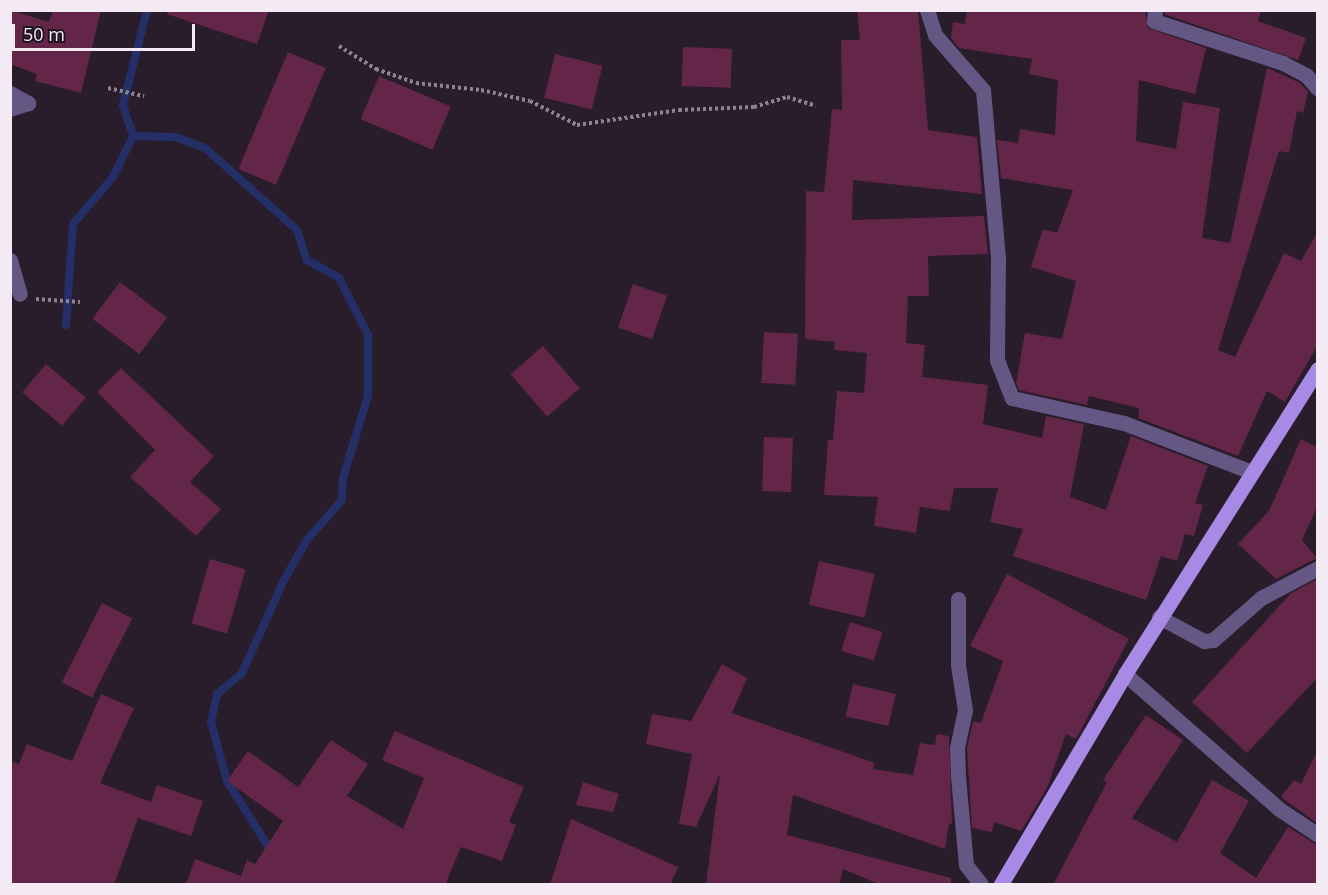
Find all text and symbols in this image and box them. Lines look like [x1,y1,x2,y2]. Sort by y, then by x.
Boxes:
scale bar [15,12,198,50]
text: 50 m [23,22,65,46]

